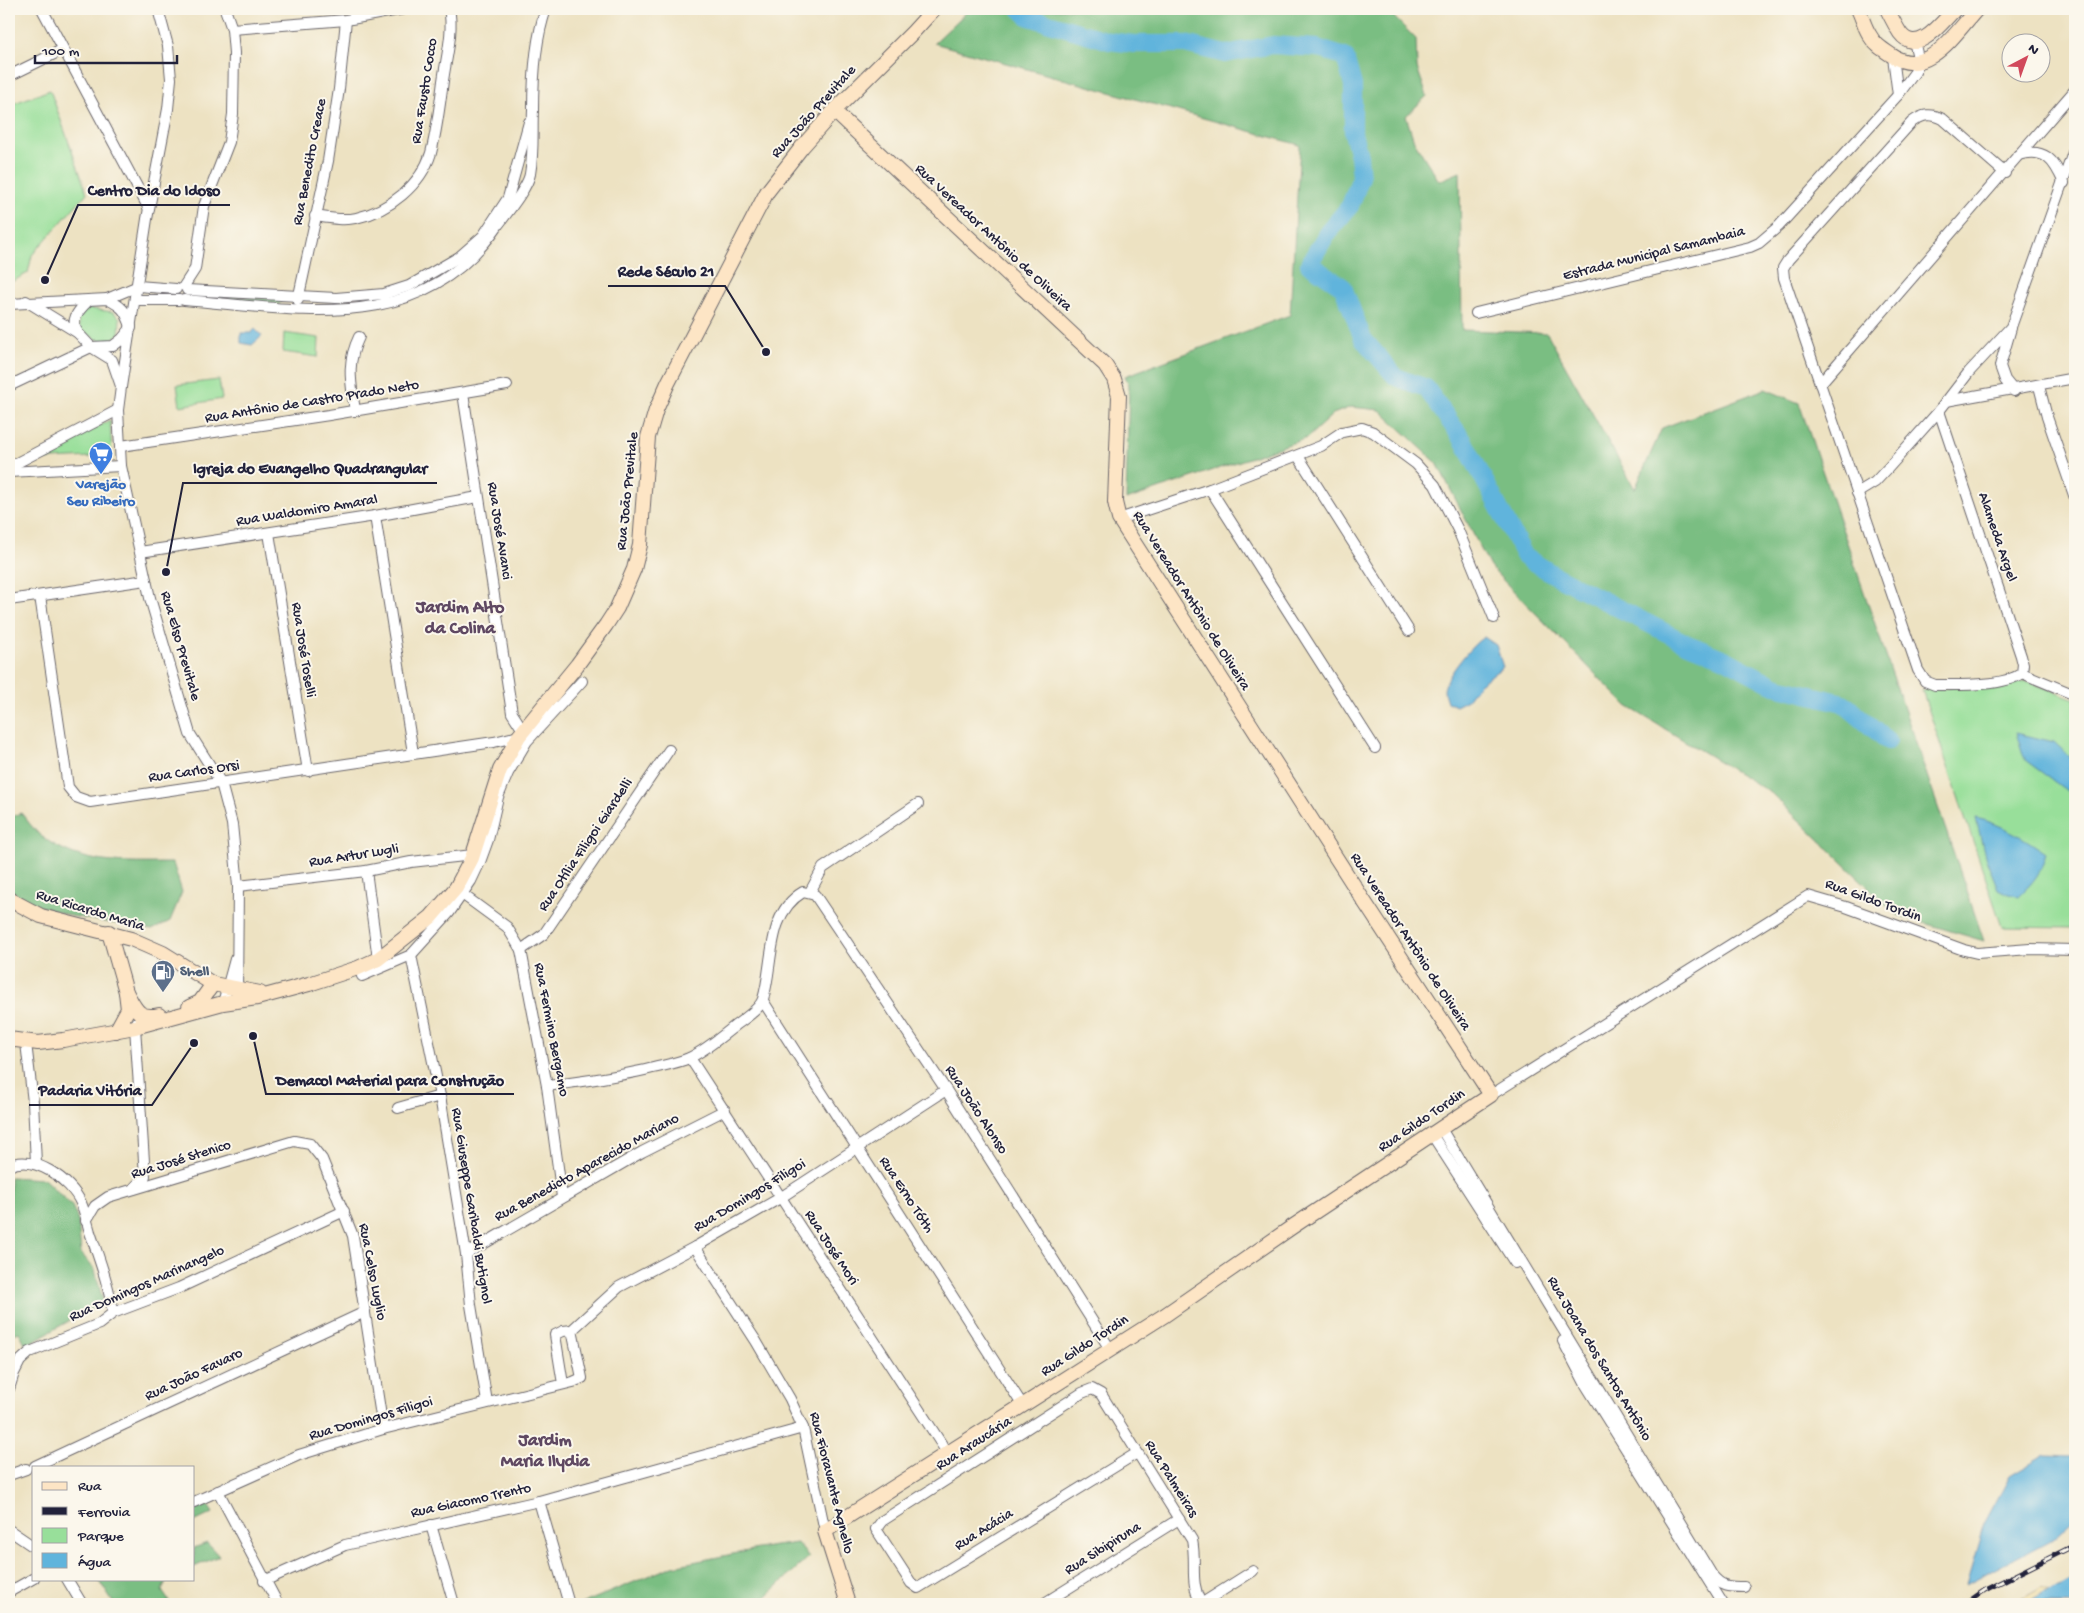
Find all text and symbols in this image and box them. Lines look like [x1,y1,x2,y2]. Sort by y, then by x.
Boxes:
scale bar [35,32,178,64]
north arrow [2002,32,2052,82]
street label: Rua Fausto Cocco [408,37,442,145]
text: N [2024,41,2042,59]
text: 100 m [41,43,80,61]
street label: Rua João Previtale [768,62,861,162]
street label: Rua Benedito Creace [289,97,331,227]
street label: Rua Vereador Antônio de Oliveira [911,160,1076,316]
callout: Centro Dia do Idoso [78,174,230,205]
text: Centro Dia do Idoso [87,183,221,202]
street label: Estrada Municipal Samambaia [1561,223,1747,285]
callout: Rede Século 21 [608,255,725,286]
text: Rede Século 21 [617,264,714,283]
street label: Rua Antônio de Castro Prado Neto [204,376,421,428]
street label: Rua João Previtale [613,431,643,551]
supermarket icon: Varejão Seu Ribeiro [88,441,114,475]
callout: Igreja do Evangelho Quadrangular [183,452,437,483]
text: Igreja do Evangelho Quadrangular [193,461,429,480]
place label: Varejão Seu Ribeiro [67,476,135,511]
street label: Rua José Avanci [482,481,516,581]
street label: Alameda Argel [1973,490,2021,584]
street label: Rua Waldomiro Amaral [235,491,379,531]
street label: Rua Vereador Antônio de Oliveira [1128,508,1254,695]
street label: Rua Elso Previtale [156,589,204,703]
district label: Jardim Alto da Colina [415,598,505,640]
street label: Rua José Toselli [287,601,319,699]
street label: Rua Carlos Orsi [147,757,241,787]
street label: Rua Otília Filigoi Giardelli [535,775,637,915]
street label: Rua Artur Lugli [308,840,400,872]
street label: Rua Vereador Antônio de Oliveira [1346,850,1475,1035]
street label: Rua Gildo Tordin [1822,875,1924,927]
street label: Rua Ricardo Maria [34,886,147,936]
fuel station icon: Shell [150,959,176,993]
street label: Rua Fermino Bergamo [529,962,573,1099]
place label: Shell [180,963,210,981]
street label: Rua João Alonso [941,1062,1012,1158]
callout: Demacol Material para Construção [266,1063,514,1094]
text: Demacol Material para Construção [274,1073,505,1092]
callout: Padaria Vitória [29,1074,152,1105]
text: Padaria Vitória [38,1083,143,1102]
street label: Rua Gildo Tordin [1375,1085,1469,1157]
street label: Rua Giuseppe Garibaldi Butignol [447,1107,495,1305]
street label: Rua Benedicto Aparecido Mariano [492,1110,683,1226]
street label: Rua José Stenico [129,1136,233,1184]
street label: Rua Erno Tóth [875,1153,937,1237]
street label: Rua Domingos Filigoi [691,1155,809,1237]
street label: Rua José Mori [800,1207,862,1289]
street label: Rua Celso Luglio [354,1222,390,1322]
street label: Rua Domingos Marinangelo [67,1242,228,1326]
street label: Rua Joana dos Santos Antônio [1543,1273,1655,1445]
street label: Rua Gildo Tordin [1038,1311,1132,1381]
street label: Rua João Favaro [142,1344,246,1406]
street label: Rua Domingos Filigoi [307,1393,435,1445]
street label: Rua Fioravante Agnello [805,1410,857,1556]
street label: Rua Araucária [933,1413,1016,1475]
district label: Jardim Maria Ilydia [501,1431,590,1473]
street label: Rua Palmeiras [1140,1437,1202,1521]
legend [32,1466,195,1580]
text: Rua [78,1478,102,1496]
street label: Rua Giacomo Trento [409,1479,533,1523]
text: Ferrovia [77,1504,131,1522]
street label: Rua Acácia [951,1505,1017,1555]
street label: Rua Sibipiruna [1062,1518,1145,1580]
text: Parque [77,1528,124,1546]
text: Água [78,1554,111,1572]

